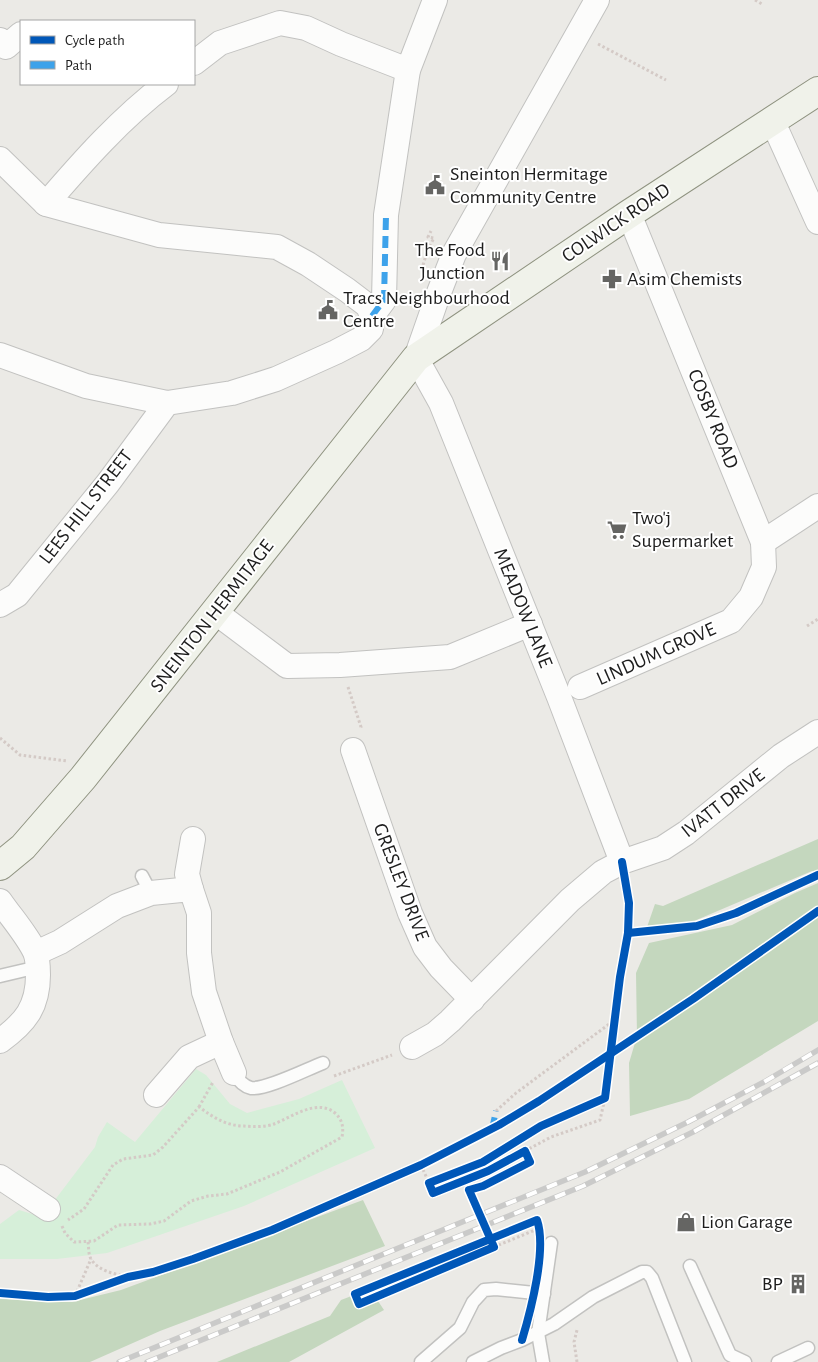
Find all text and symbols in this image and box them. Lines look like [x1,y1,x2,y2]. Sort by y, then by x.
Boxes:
legend [20,20,195,85]
text: Cycle path [65,33,125,48]
text: Path [65,58,92,73]
place label: Sneinton Hermitage Community Centre [450,164,608,207]
public building icon: Sneinton Hermitage Community Centre [424,174,446,196]
street label: COLWICK ROAD [558,180,674,266]
place label: The Food Junction [415,240,485,283]
restaurant icon: The Food Junction [489,250,511,272]
pharmacy icon: Asim Chemists [601,268,623,290]
place label: Asim Chemists [627,269,742,289]
place label: Tracs Neighbourhood Centre [343,288,510,331]
public building icon: Tracs Neighbourhood Centre [317,299,339,321]
street label: COSBY ROAD [684,367,742,471]
street label: LEES HILL STREET [36,446,137,568]
place label: Two'j Supermarket [632,508,734,551]
supermarket icon: Two'j Supermarket [606,519,628,541]
street label: SNEINTON HERMITAGE [147,536,278,696]
street label: MEADOW LANE [490,546,556,671]
street label: LINDUM GROVE [593,619,719,689]
street label: IVATT DRIVE [678,764,769,841]
street label: GRESLEY DRIVE [369,821,433,944]
shop icon: Lion Garage [675,1211,697,1233]
place label: Lion Garage [701,1212,793,1232]
building icon: BP [787,1273,809,1295]
place label: BP [762,1274,783,1294]

